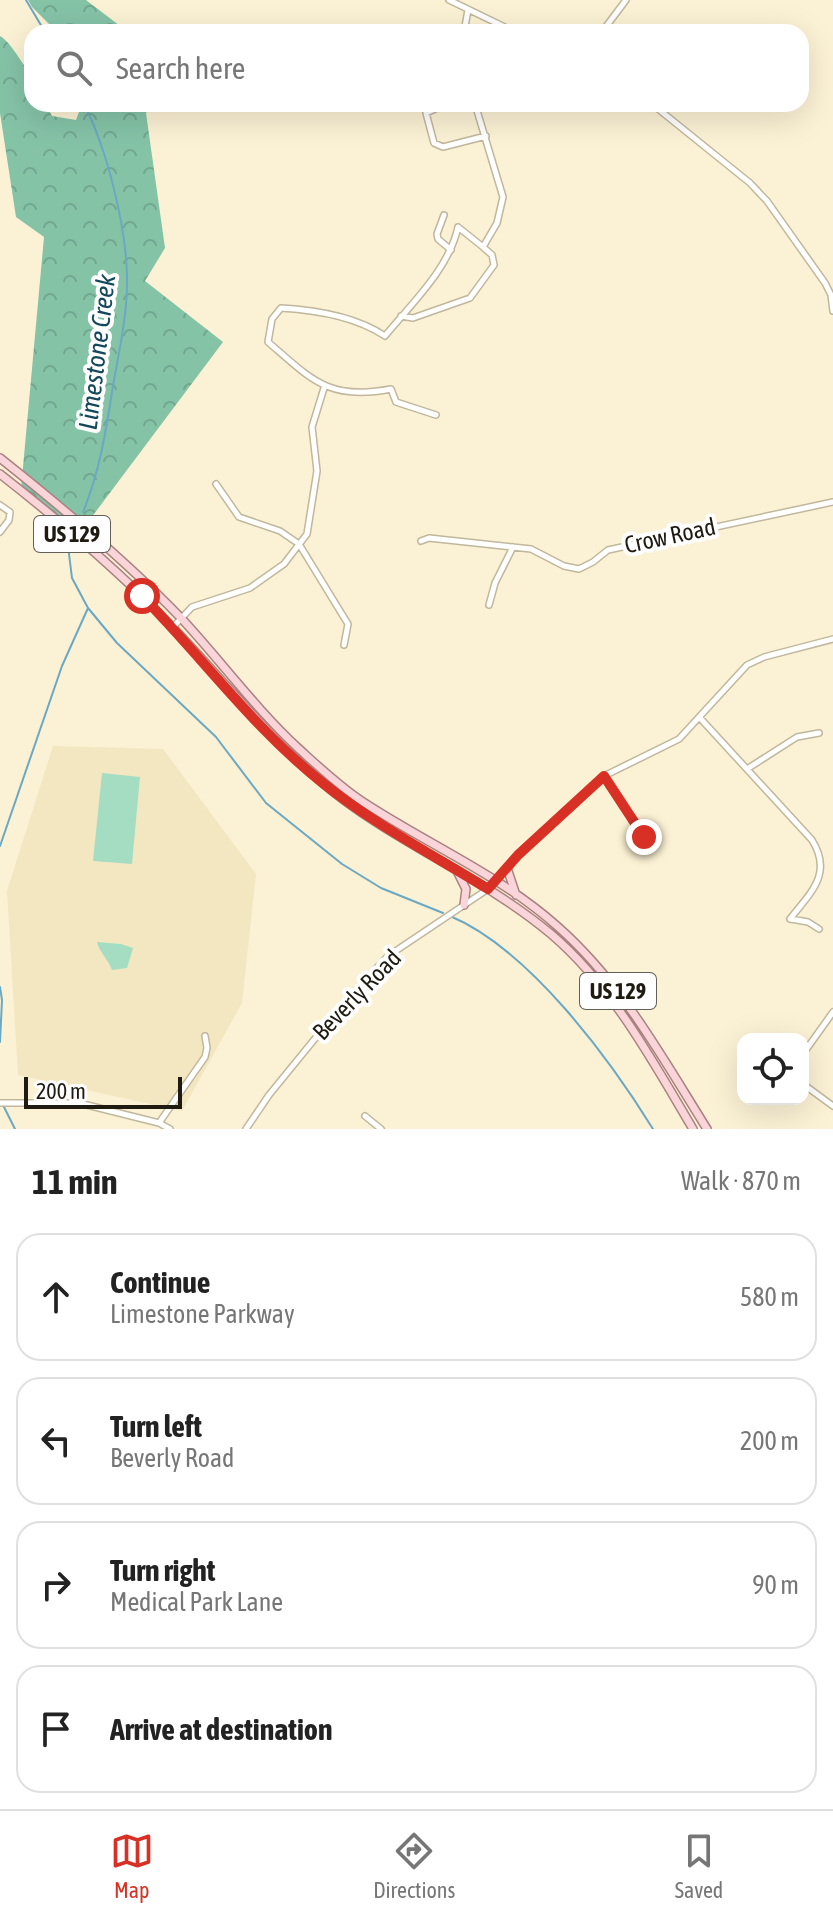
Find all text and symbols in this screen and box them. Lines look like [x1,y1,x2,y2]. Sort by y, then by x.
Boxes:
search box [24,24,809,112]
icon: search [52,46,96,90]
text: Search here [116,51,245,85]
water label: Limestone Creek [73,272,121,431]
street label: Crow Road [622,513,718,558]
road number: US 129 [34,516,110,552]
route start [124,578,160,614]
route end [626,819,662,855]
street label: Beverly Road [307,944,406,1045]
road number: US 129 [580,973,656,1009]
map controls [737,1033,809,1105]
button: locate [737,1033,809,1105]
scale bar [24,1073,182,1109]
text: 200 m [36,1078,86,1104]
text: 11 min [32,1162,117,1201]
text: Walk · 870 m [681,1166,801,1196]
text: Continue [110,1265,210,1299]
icon: ahead [34,1275,78,1319]
text: 580 m [740,1282,799,1312]
text: Limestone Parkway [110,1299,295,1329]
text: Turn left [110,1409,202,1443]
icon: left [34,1419,78,1463]
text: 200 m [740,1426,799,1456]
text: Beverly Road [110,1443,234,1473]
text: Turn right [110,1553,216,1587]
icon: right [34,1563,78,1607]
text: 90 m [752,1570,799,1600]
text: Medical Park Lane [110,1587,283,1617]
icon: arrive [34,1707,78,1751]
text: Arrive at destination [110,1712,332,1746]
tab: Map [110,1829,154,1903]
tab: Directions [373,1829,455,1903]
tab: Saved [675,1829,723,1903]

